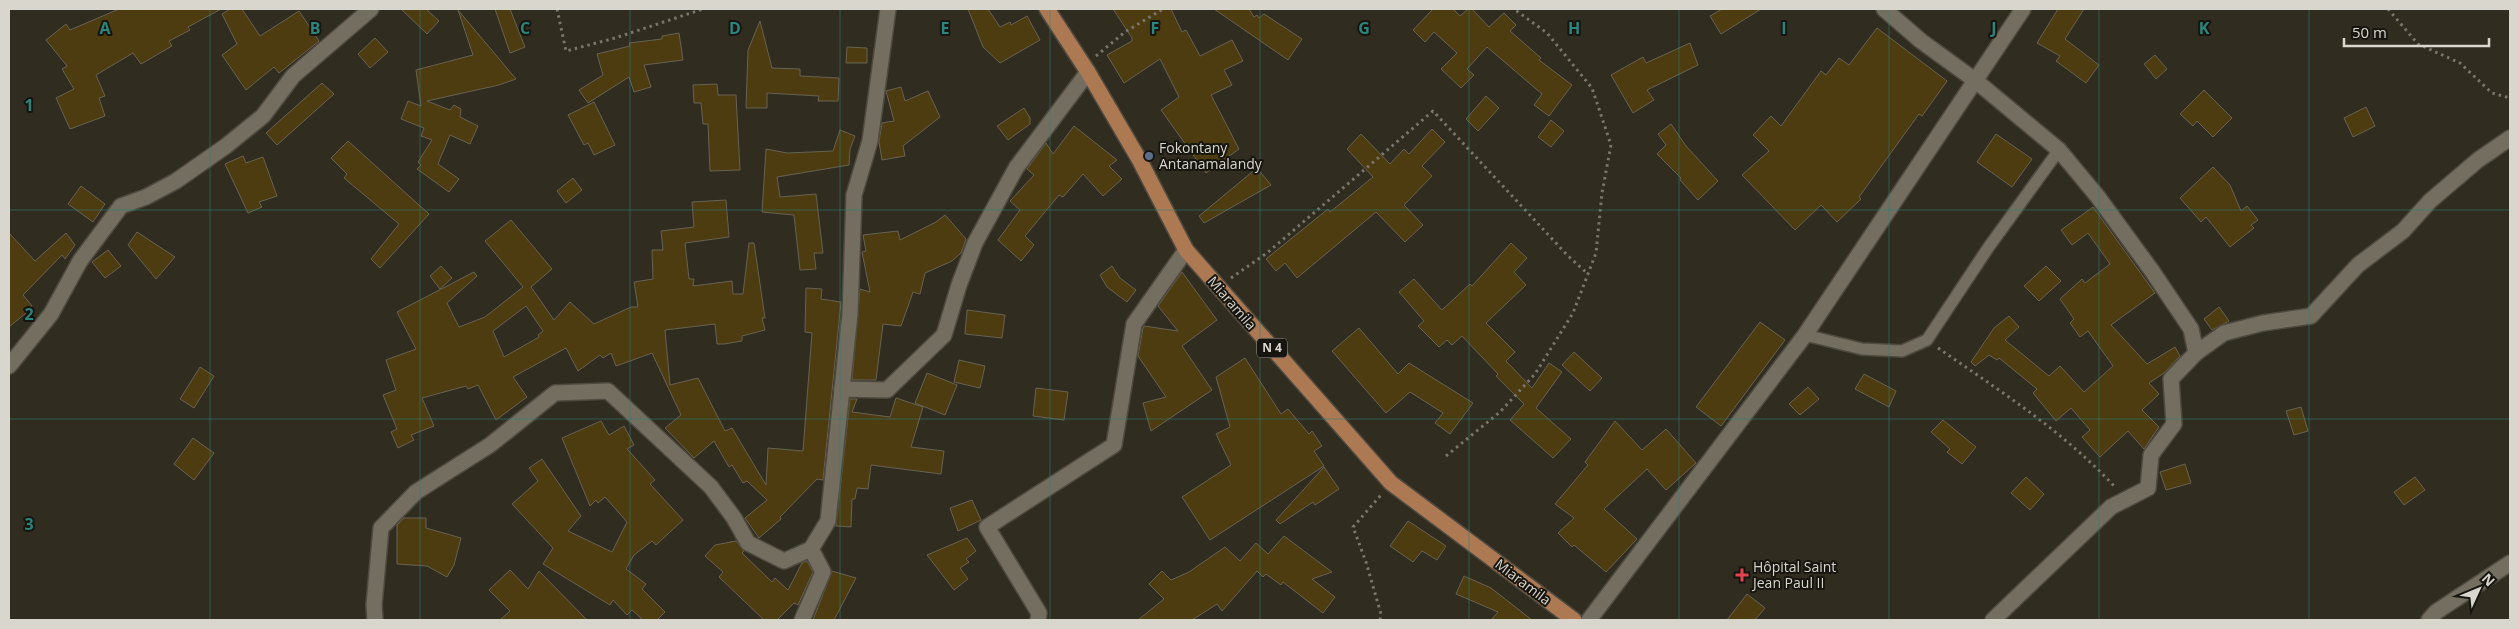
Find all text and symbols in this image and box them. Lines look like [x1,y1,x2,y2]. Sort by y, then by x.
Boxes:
scale bar [2344,15,2489,47]
text: A [99,17,111,39]
text: B [310,17,320,39]
text: C [520,17,530,39]
text: D [729,17,741,39]
text: E [941,17,950,39]
text: F [1151,17,1159,39]
text: G [1358,17,1370,39]
text: H [1568,17,1580,39]
text: I [1781,17,1787,39]
text: J [1989,17,1997,39]
text: K [2199,17,2210,39]
text: 50 m [2352,22,2387,42]
text: 1 [24,94,34,116]
place label: Fokontany Antanamalandy [1159,138,1263,173]
marker: Fokontany Antanamalandy [1143,150,1155,162]
street label: Miaramila [1204,272,1261,334]
text: 2 [24,303,34,325]
road number: N 4 [1257,338,1287,358]
text: 3 [24,513,34,535]
street label: Miaramila [1492,554,1555,609]
place label: Hôpital Saint Jean Paul II [1751,557,1836,592]
north arrow [2454,564,2504,614]
marker: Hôpital Saint Jean Paul II [1735,568,1749,582]
text: N [2478,569,2500,590]

